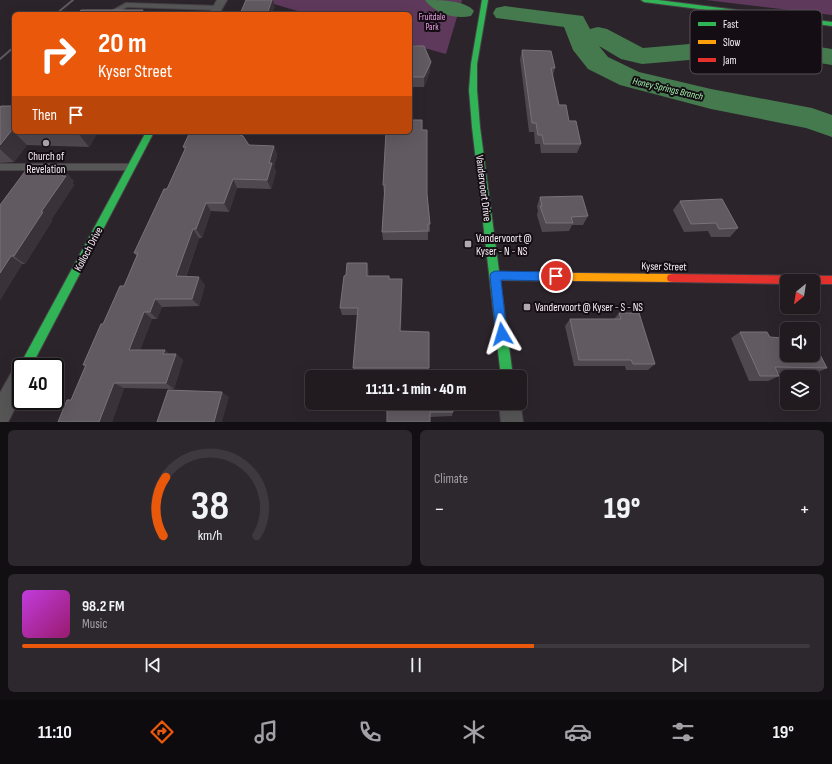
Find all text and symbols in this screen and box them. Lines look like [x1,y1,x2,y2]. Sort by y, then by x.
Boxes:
legend [690,10,822,74]
park label: Fruitdale Park [419,12,446,33]
text: Fast [723,18,739,31]
text: 20 m [98,27,147,60]
icon: right [32,28,84,80]
text: Slow [723,36,740,49]
text: Jam [722,54,737,67]
text: Kyser Street [98,61,172,82]
water label: Honey Springs Branch [631,75,704,103]
icon: arrive [65,104,87,126]
text: Then [32,106,57,125]
marker: Church of Revelation [41,138,51,148]
place label: Church of Revelation [27,150,66,176]
street label: Vandervoort Drive [473,154,494,222]
street label: Kolloch Drive [71,225,105,274]
place label: Vandervoort @ Kyser - N - NS [476,232,532,258]
marker: Vandervoort @ Kyser - N - NS [463,239,473,249]
pin [539,259,573,293]
street label: Kyser Street [641,260,687,273]
icon: arrive [545,265,567,287]
north arrow [780,274,820,314]
map controls [780,274,820,410]
place label: Vandervoort @ Kyser - S - NS [535,301,643,314]
marker: Vandervoort @ Kyser - S - NS [522,302,532,312]
position arrow [481,313,523,355]
button: sound [780,322,820,362]
speed limit sign: 40 [12,358,64,410]
button: layers [780,370,820,410]
text: 11:11 · 1 min · 40 m [366,380,466,399]
text: Climate [434,471,468,487]
text: 38 [191,482,229,531]
text: 19° [604,491,640,527]
text: − [434,496,445,523]
text: + [799,496,810,523]
text: km/h [198,527,222,544]
text: 98.2 FM [82,597,125,616]
text: Music [82,616,107,632]
icon: previous [142,654,164,676]
icon: pause [405,654,427,676]
icon: next [668,654,690,676]
icon: directions [148,718,176,746]
icon: music [252,718,280,746]
icon: phone [356,718,384,746]
icon: climate [460,718,488,746]
icon: car [564,718,592,746]
icon: filters [669,718,697,746]
text: 11:10 [38,722,72,743]
text: 19° [773,722,794,743]

